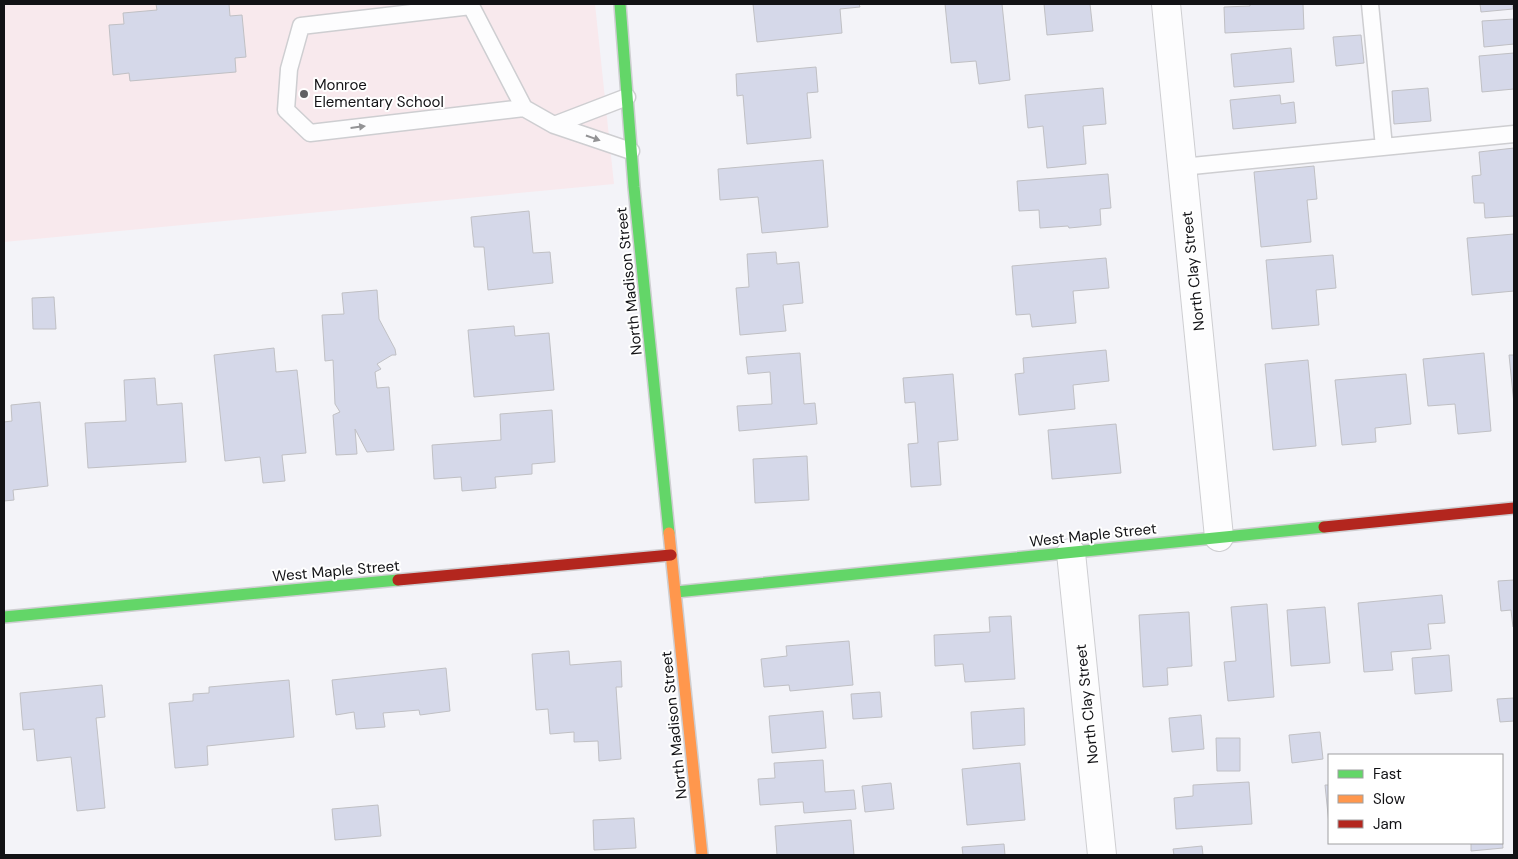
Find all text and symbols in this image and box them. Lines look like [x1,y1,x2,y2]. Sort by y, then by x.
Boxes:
place label: Monroe Elementary School [314,75,444,112]
marker: Monroe Elementary School [298,88,310,100]
one-way arrow [351,123,367,131]
one-way arrow [585,135,600,142]
street label: North Madison Street [611,206,647,356]
street label: North Clay Street [1177,210,1209,332]
street label: West Maple Street [1028,518,1158,552]
street label: West Maple Street [271,555,401,587]
street label: North Clay Street [1071,643,1103,765]
street label: North Madison Street [656,650,692,800]
legend [1328,754,1503,844]
text: Fast [1373,764,1402,784]
text: Slow [1373,789,1406,809]
text: Jam [1373,814,1402,834]

